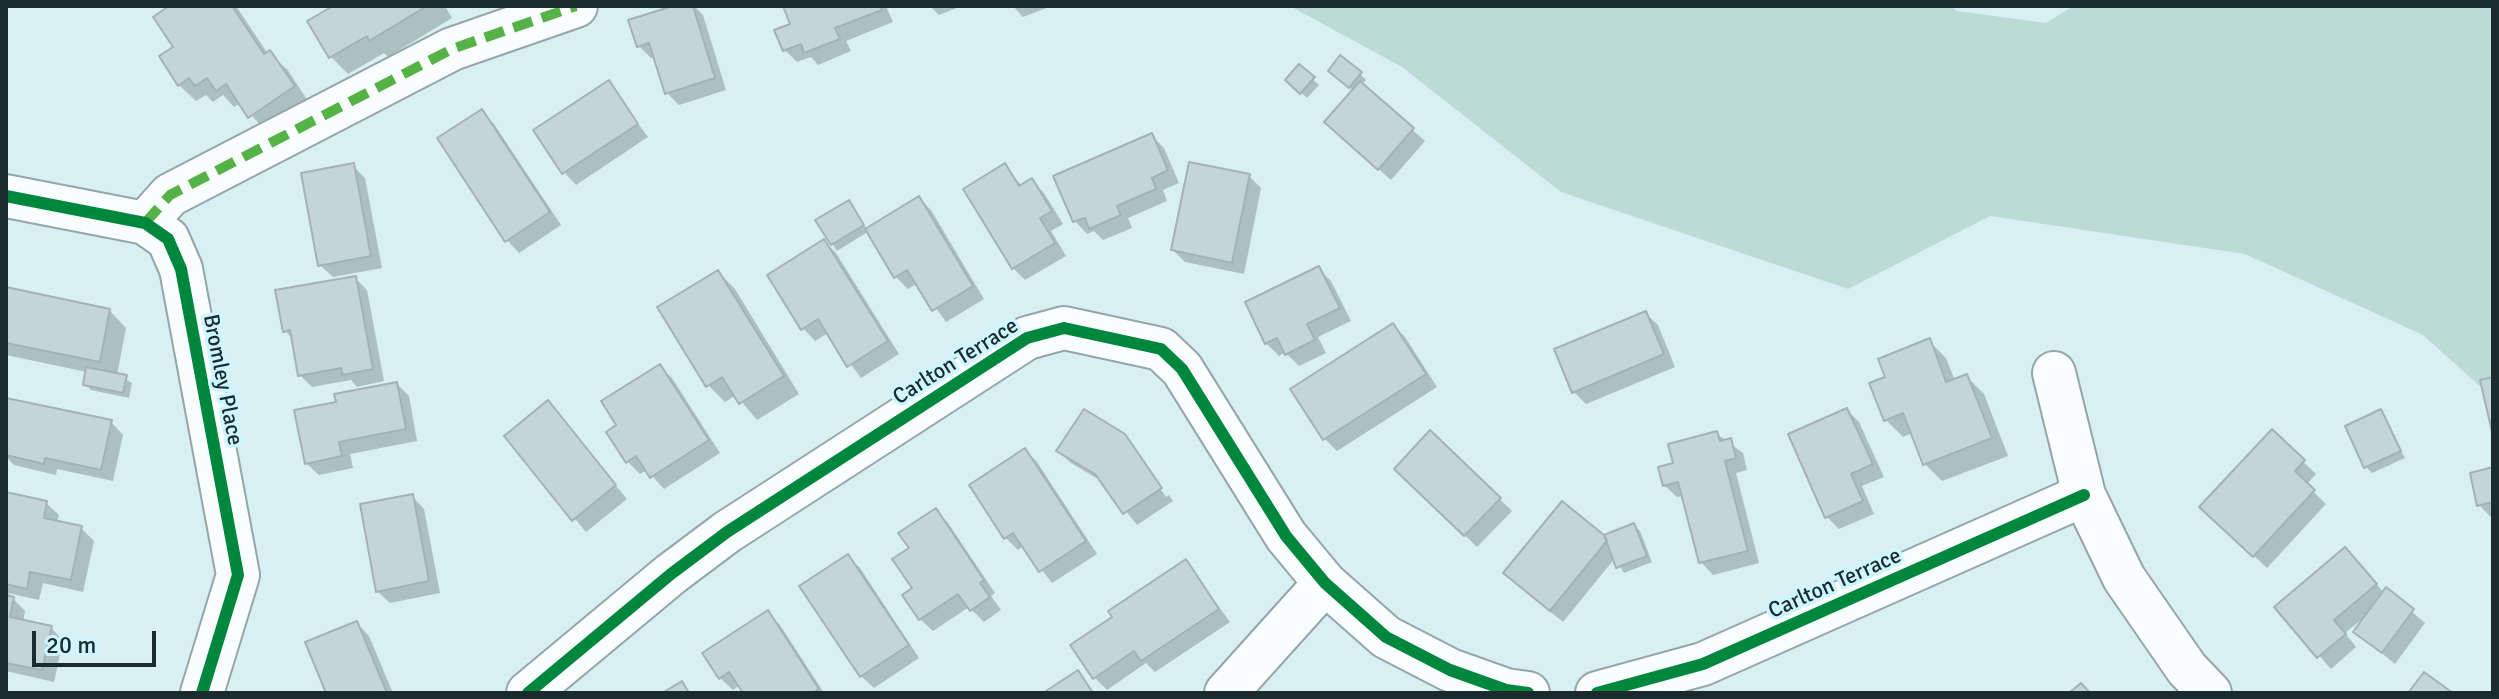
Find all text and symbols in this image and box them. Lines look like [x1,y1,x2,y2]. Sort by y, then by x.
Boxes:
street label: Bromley Place [196,312,248,448]
street label: Carlton Terrace [889,313,1023,411]
street label: Carlton Terrace [1764,543,1906,625]
scale bar [36,615,160,665]
text: 20 m [46,630,96,660]

